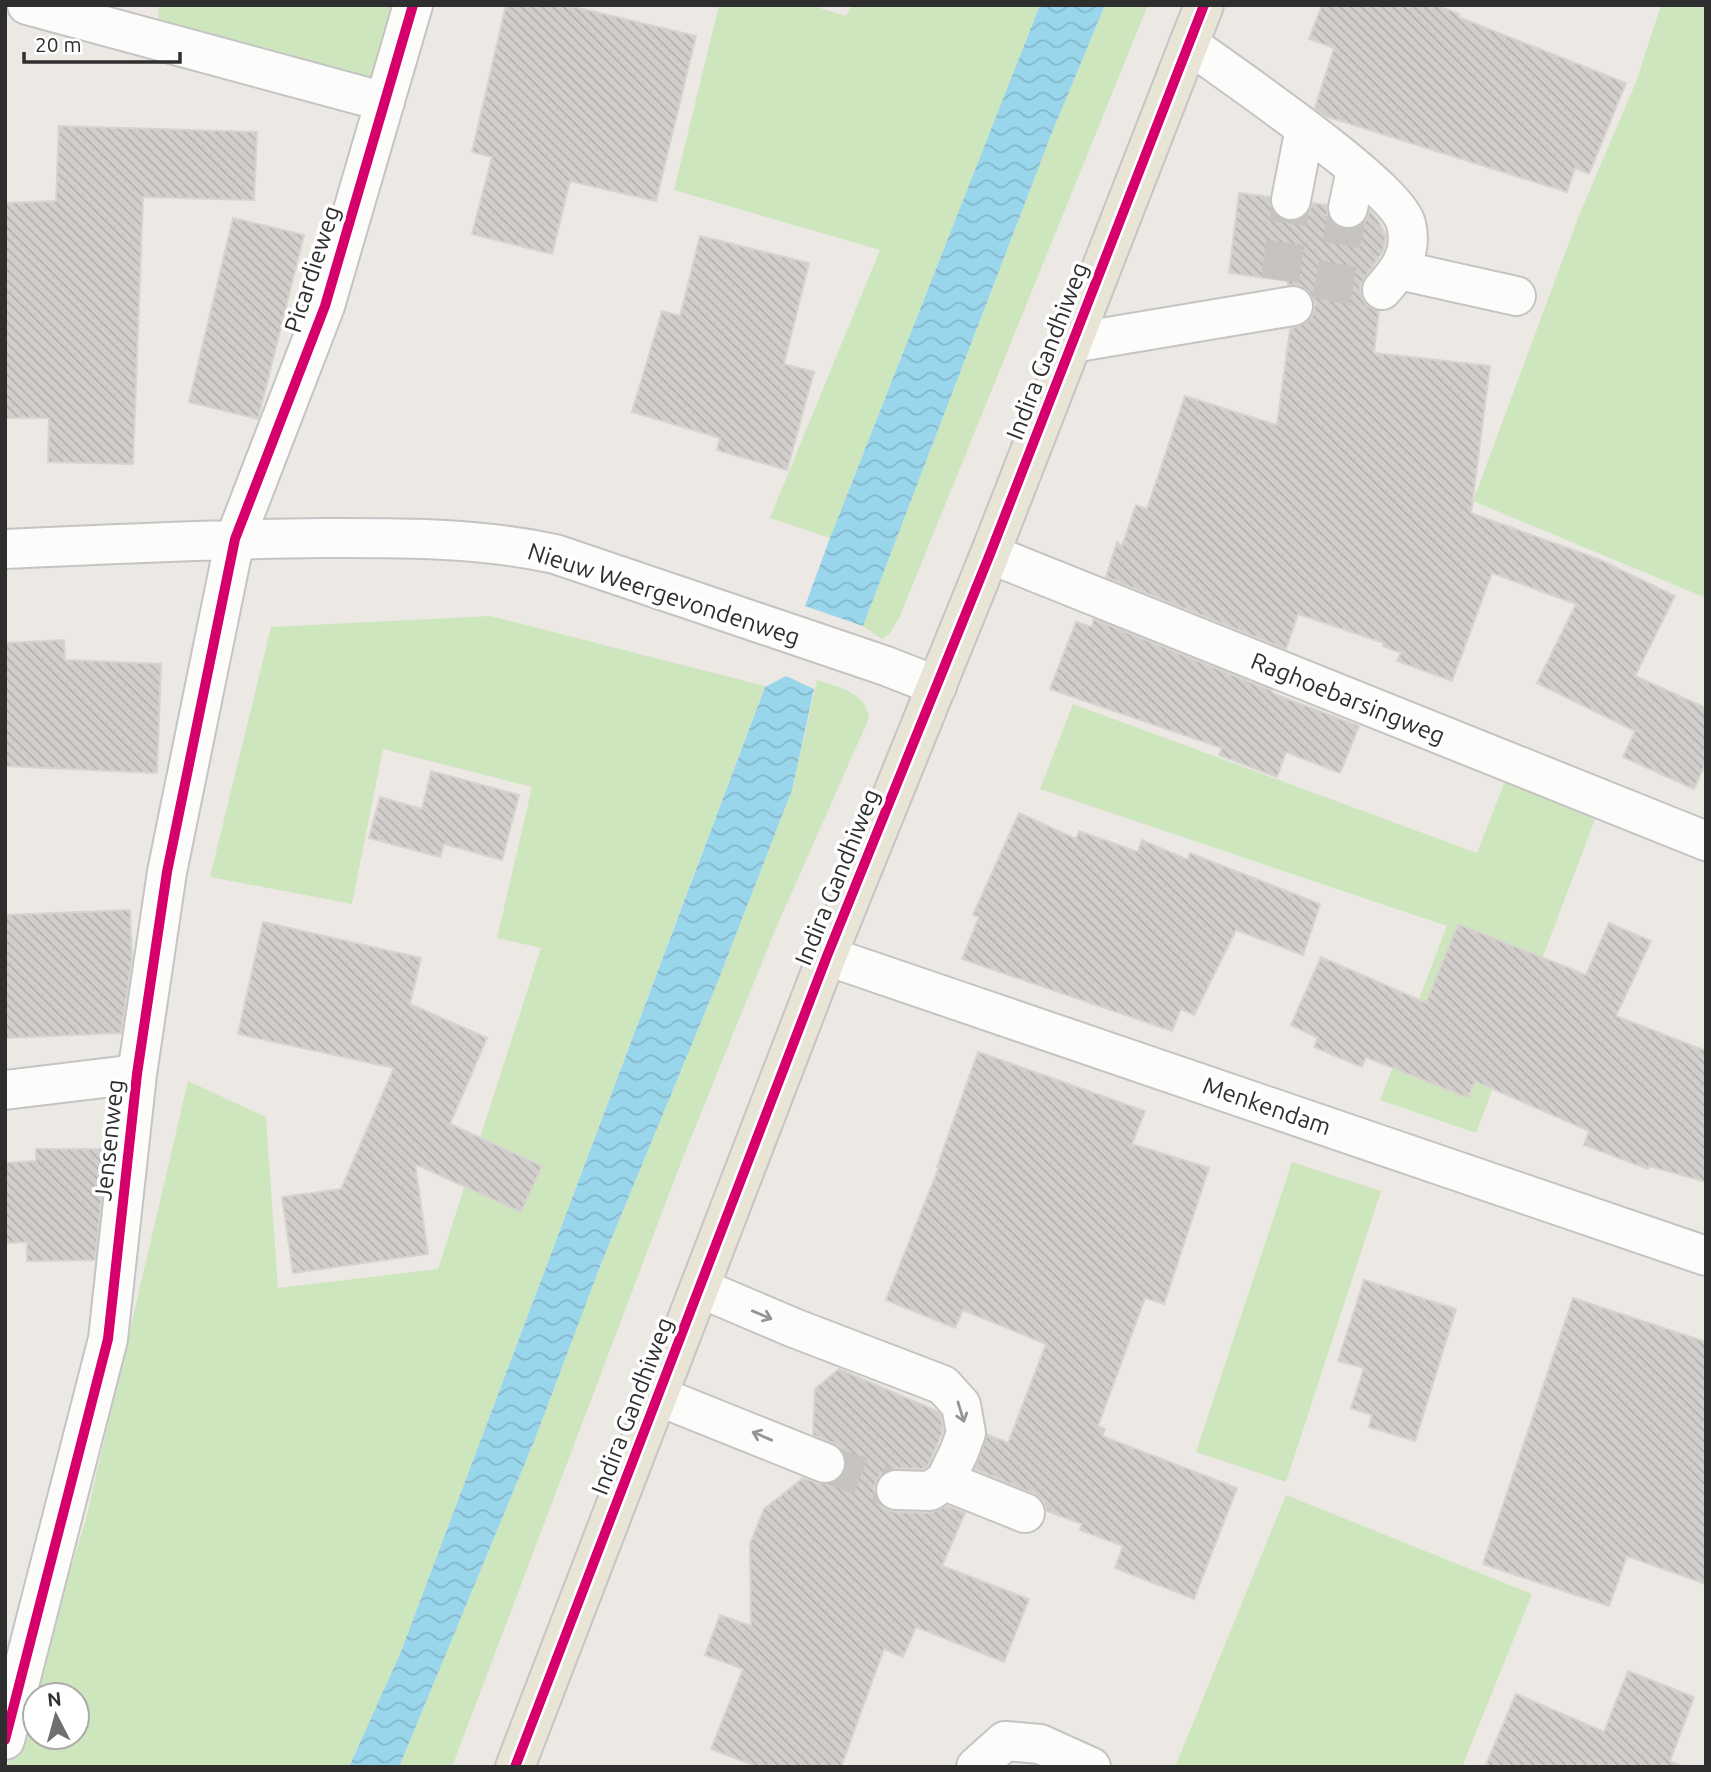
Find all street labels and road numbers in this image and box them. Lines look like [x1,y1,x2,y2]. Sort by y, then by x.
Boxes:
street label: Picardieweg [279,202,345,336]
street label: Indira Gandhiweg [1001,259,1093,443]
street label: Nieuw Weergevondenweg [525,537,803,651]
street label: Raghoebarsingweg [1247,647,1449,749]
street label: Indira Gandhiweg [789,785,885,969]
street label: Menkendam [1199,1071,1335,1141]
street label: Jensenweg [89,1078,129,1202]
street label: Indira Gandhiweg [586,1314,678,1498]

